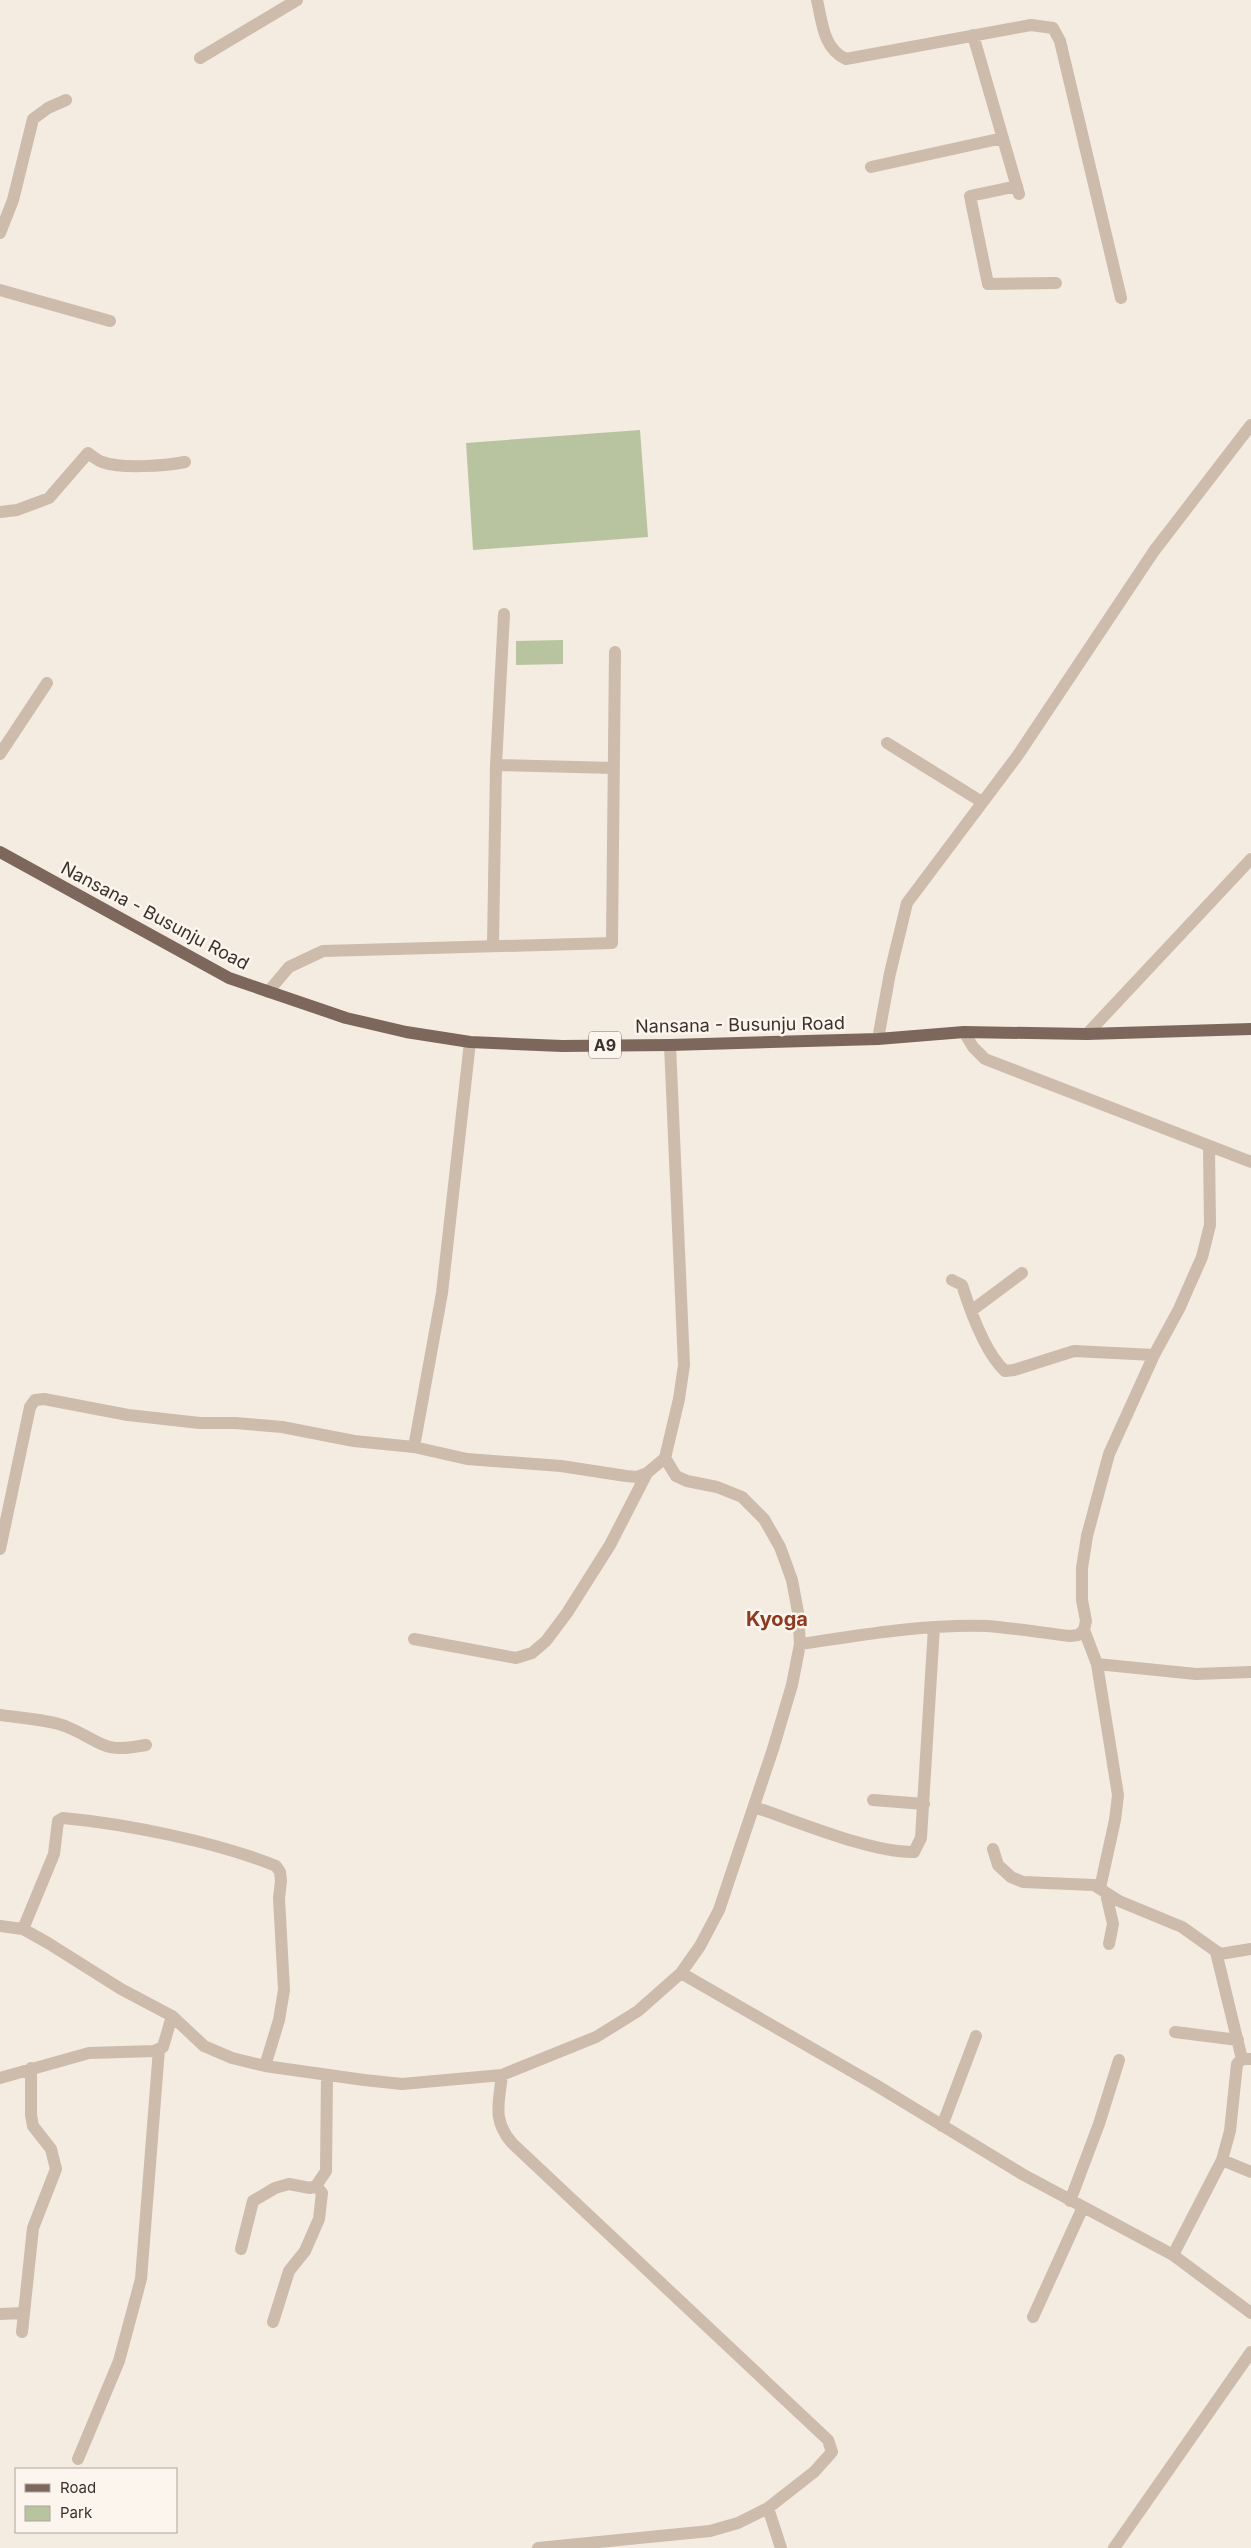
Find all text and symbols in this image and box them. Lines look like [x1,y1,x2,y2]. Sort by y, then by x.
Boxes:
street label: Nansana - Busunju Road [58,857,253,974]
street label: Nansana - Busunju Road [635,1012,845,1037]
road number: A9 [589,1032,621,1058]
district label: Kyoga [746,1607,808,1631]
legend [15,2468,178,2533]
text: Road [60,2478,96,2497]
text: Park [60,2503,93,2522]

